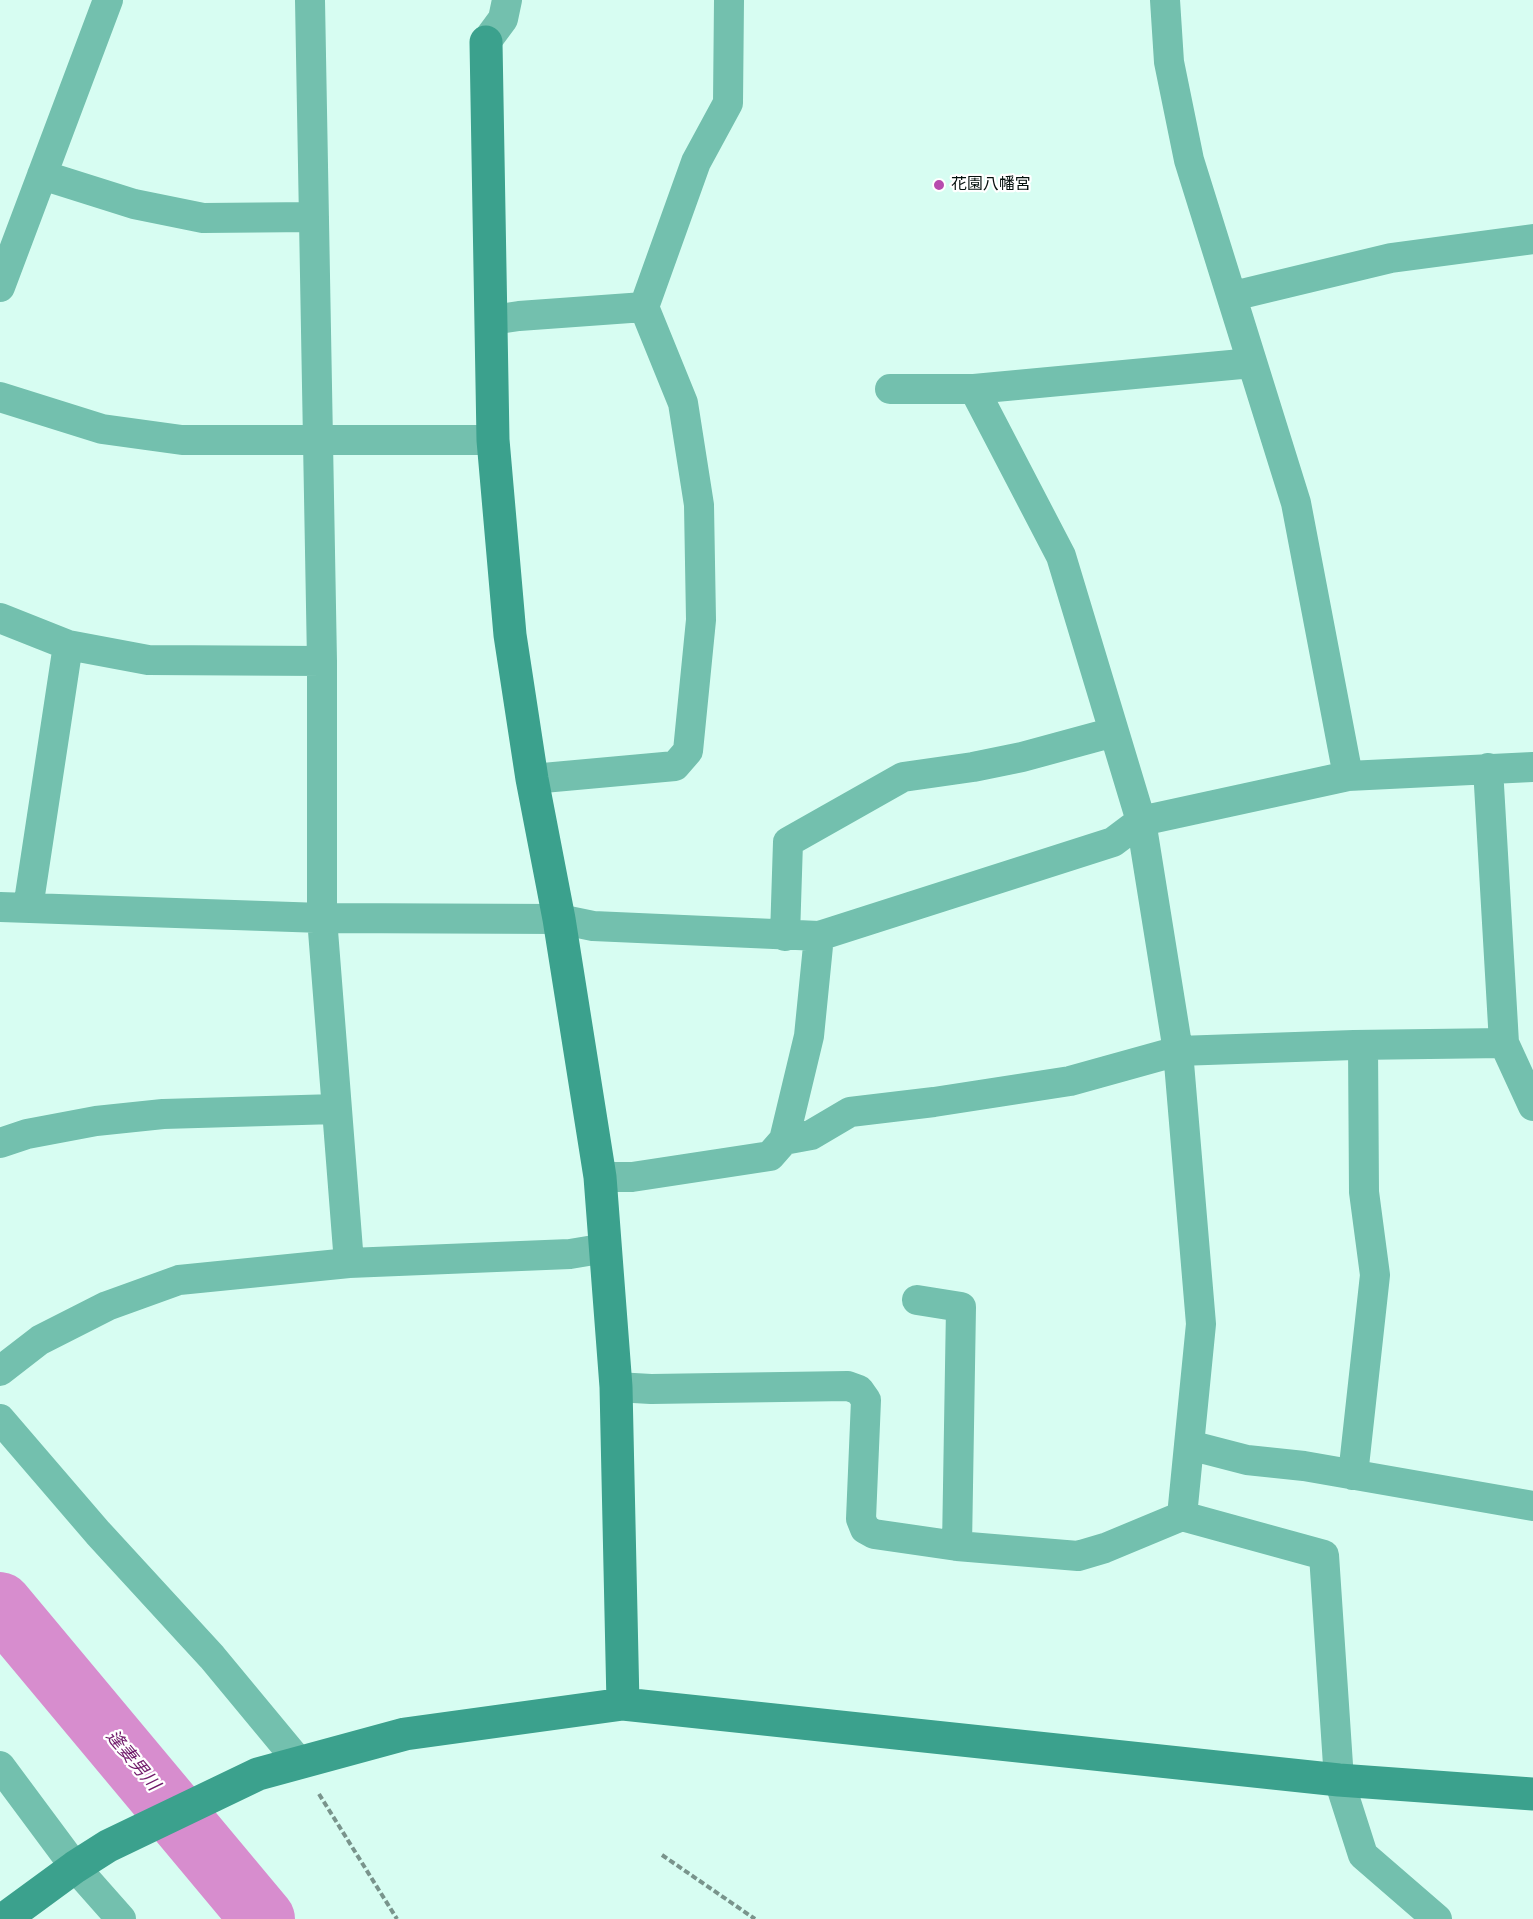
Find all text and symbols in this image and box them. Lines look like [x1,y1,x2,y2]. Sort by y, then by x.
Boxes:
place label: 花園八幡宮 [951,175,1031,195]
marker: 花園八幡宮 [932,178,946,192]
water label: 逢妻男川 [101,1726,163,1796]

